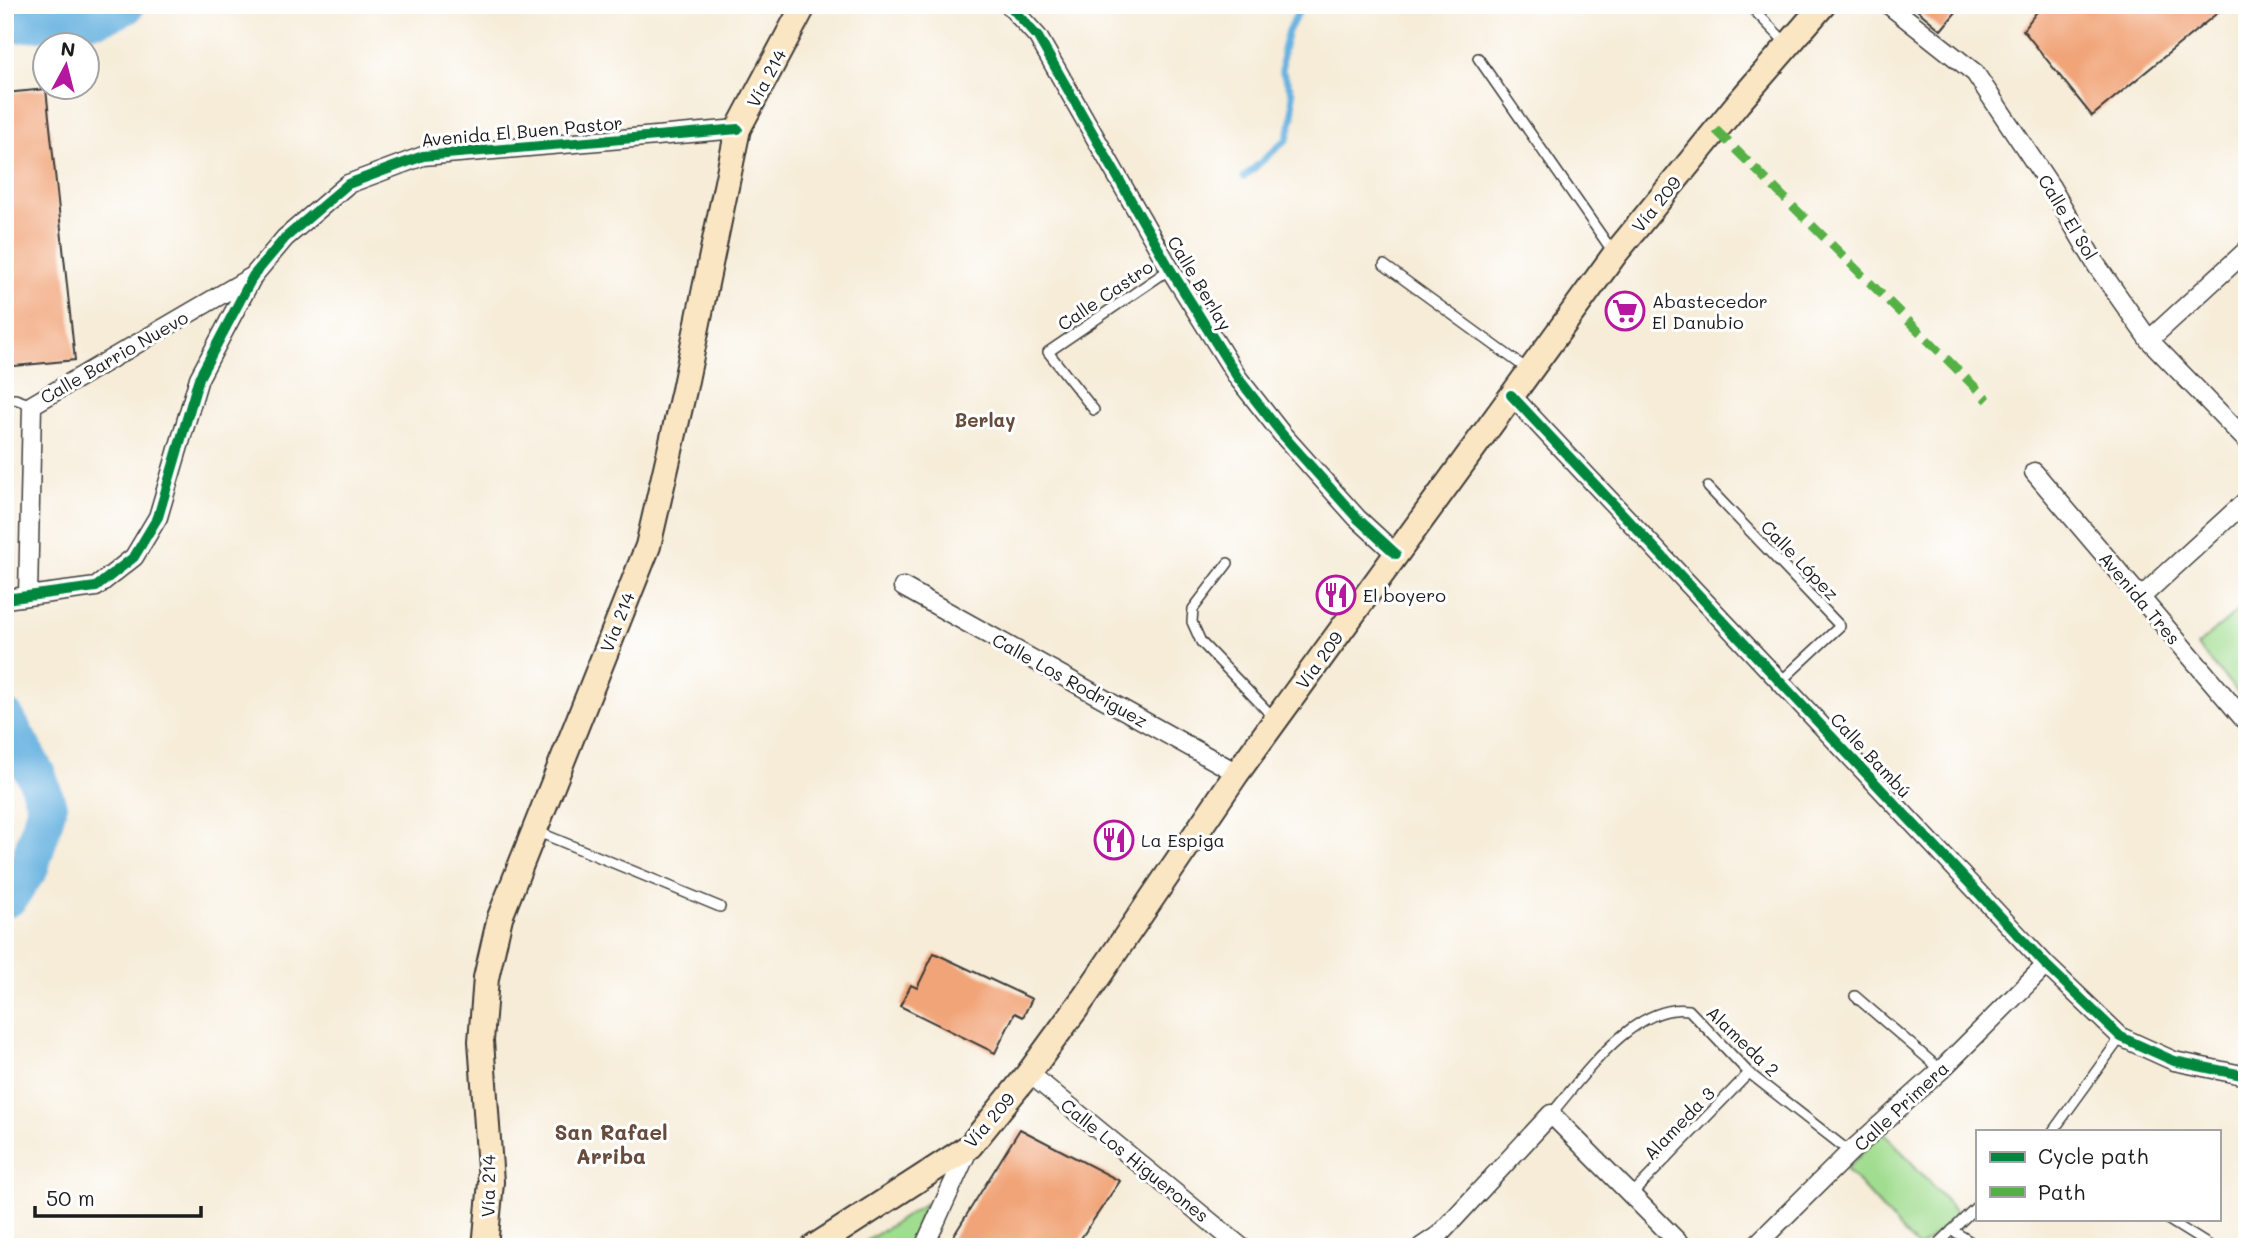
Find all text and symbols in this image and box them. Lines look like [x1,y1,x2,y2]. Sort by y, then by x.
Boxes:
north arrow [32,32,102,102]
text: N [59,35,77,62]
street label: Vía 214 [741,44,792,111]
street label: Avenida El Buen Pastor [420,110,624,152]
street label: Calle El Sol [2033,170,2103,264]
street label: Vía 209 [1626,171,1686,237]
street label: Calle Berlay [1162,231,1238,335]
street label: Calle Castro [1053,254,1158,336]
place label: Abastecedor El Danubio [1652,289,1768,334]
supermarket icon: Abastecedor El Danubio [1604,290,1646,332]
street label: Calle Barrio Nuevo [36,305,193,409]
district label: Berlay [954,407,1016,432]
street label: Calle López [1756,515,1844,605]
street label: Avenida Tres [2094,547,2186,649]
restaurant icon: El boyero [1315,574,1357,616]
place label: El boyero [1363,583,1446,607]
street label: Vía 214 [594,588,640,656]
street label: Vía 209 [1290,626,1348,694]
street label: Calle Los Rodriguez [988,627,1152,733]
street label: Calle Bambú [1825,707,1917,803]
restaurant icon: La Espiga [1093,819,1135,861]
place label: La Espiga [1141,828,1225,852]
street label: Alameda 2 [1702,1000,1784,1082]
street label: Calle Primera [1848,1056,1954,1156]
street label: Alameda 3 [1638,1081,1720,1165]
street label: Vía 209 [958,1087,1020,1153]
street label: Calle Los Higuerones [1056,1093,1214,1227]
district label: San Rafael Arriba [554,1118,668,1169]
legend [1976,1130,2220,1220]
text: Cycle path [2038,1142,2148,1169]
street label: Vía 214 [475,1154,501,1218]
scale bar [35,1175,201,1219]
text: Path [2038,1178,2085,1205]
text: 50 m [46,1184,95,1211]

